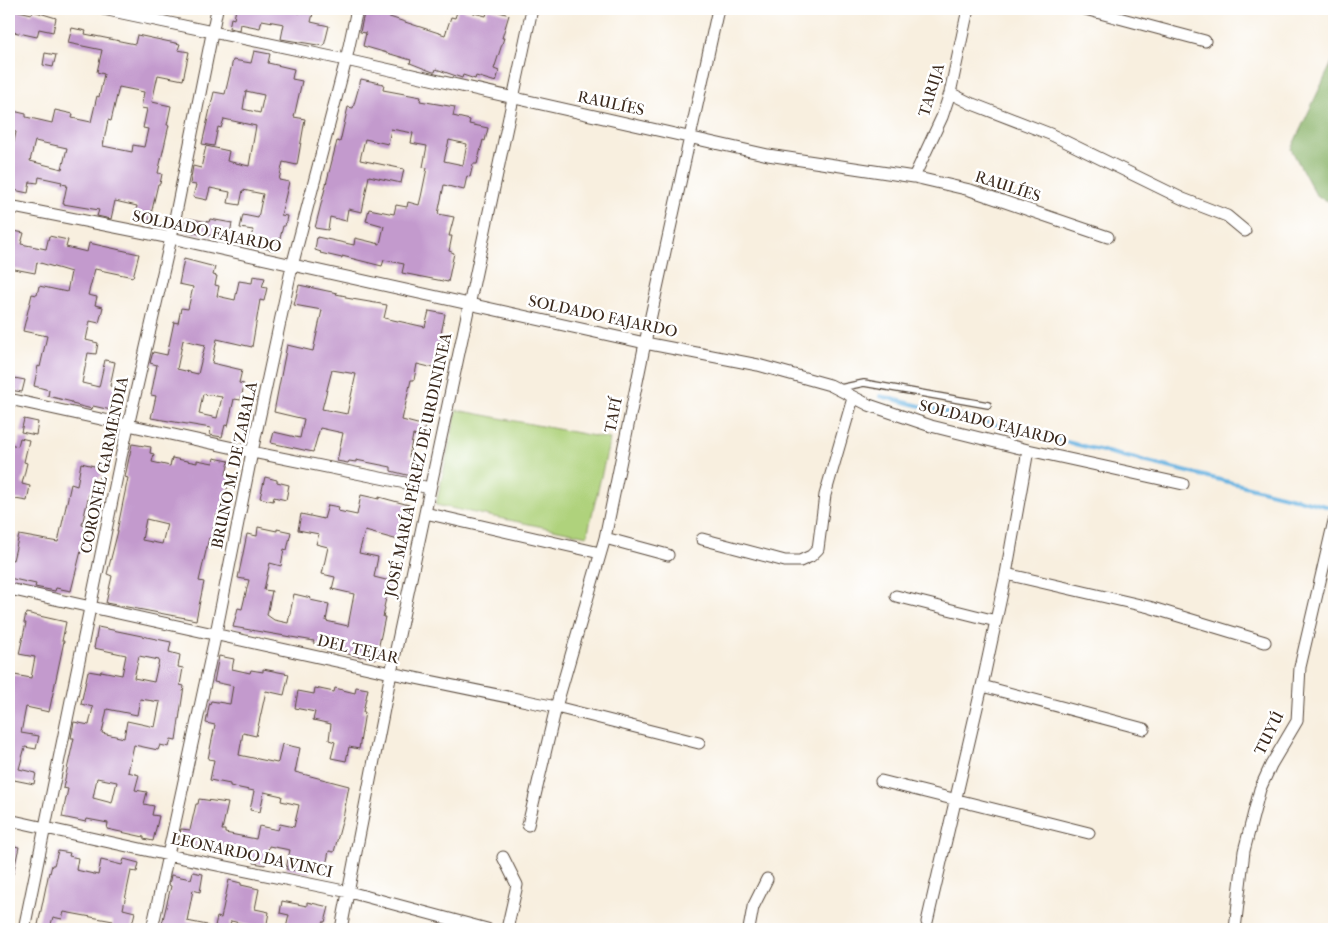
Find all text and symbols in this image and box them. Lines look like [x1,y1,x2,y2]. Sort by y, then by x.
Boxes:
street label: TARIJA [914,60,948,119]
street label: RAULÍES [576,86,646,119]
street label: RAULÍES [973,166,1044,206]
street label: SOLDADO FAJARDO [131,206,283,256]
street label: SOLDADO FAJARDO [527,291,679,341]
street label: JOSÉ MARÍA PÉREZ DE URDININEA [379,330,455,601]
street label: CORONEL GARMENDIA [76,374,132,555]
street label: BRUNO M. DE ZABALA [207,379,261,550]
street label: TAFÍ [599,395,626,434]
street label: SOLDADO FAJARDO [917,395,1069,451]
street label: DEL TEJAR [315,630,402,668]
street label: TUYÚ [1250,707,1288,758]
street label: LEONARDO DA VINCI [169,829,335,881]

